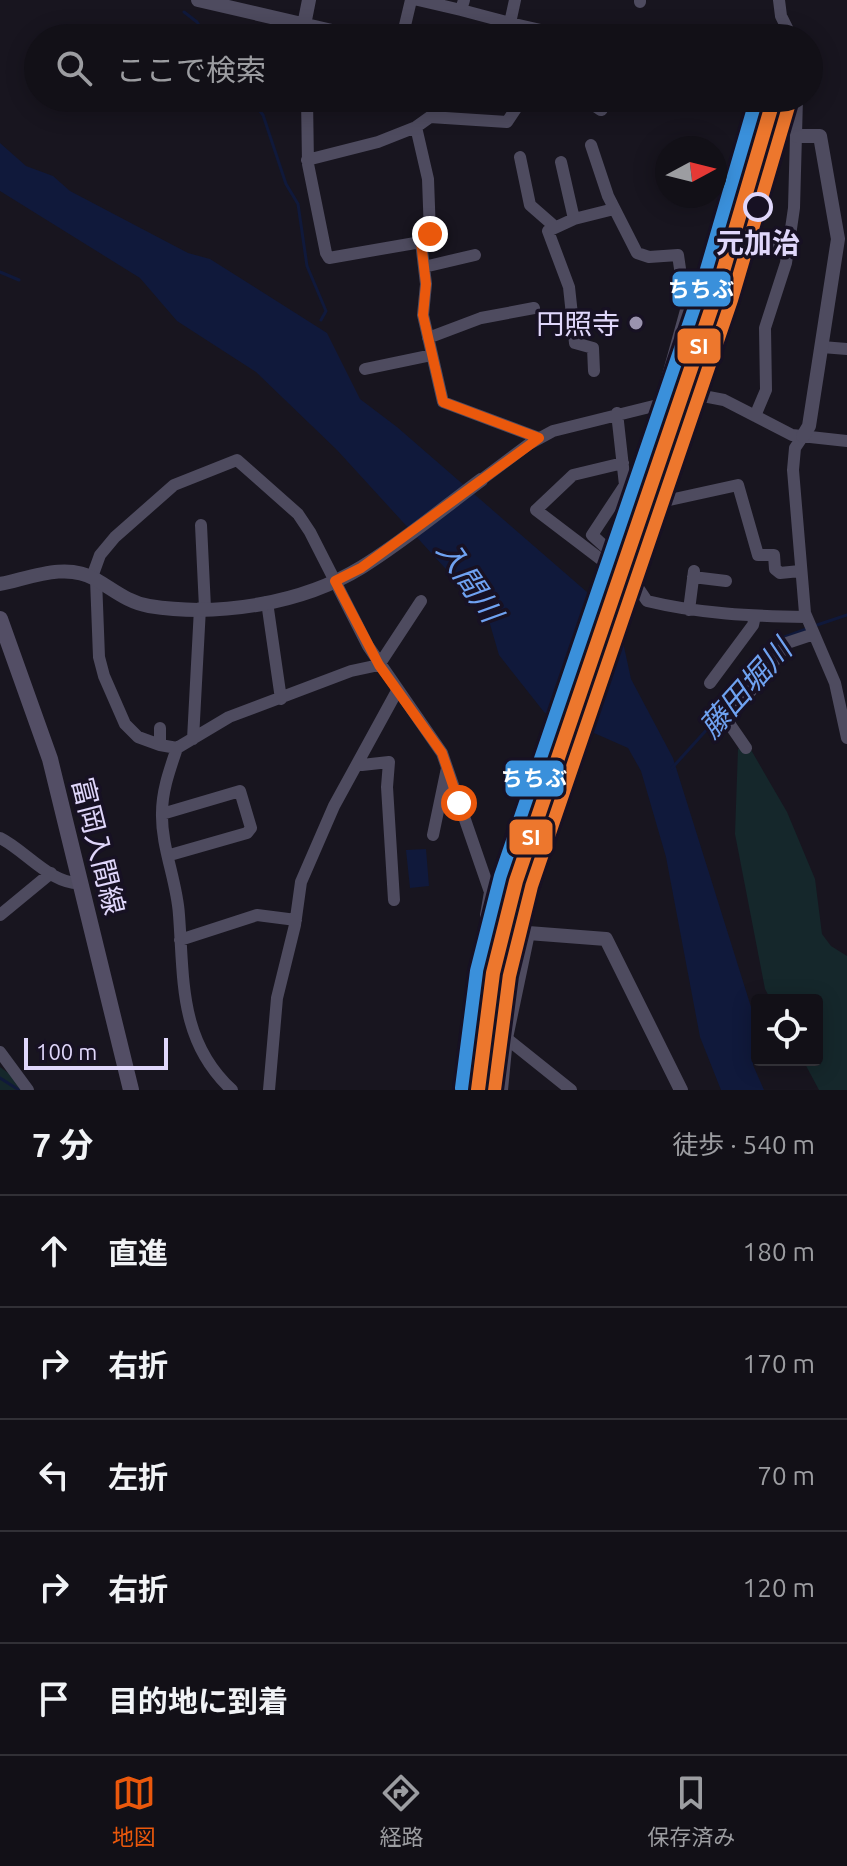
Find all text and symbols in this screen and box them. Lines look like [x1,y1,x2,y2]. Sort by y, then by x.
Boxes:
search box [24,24,823,112]
icon: search [52,46,96,90]
text: ここで検索 [116,53,266,87]
north arrow [655,136,727,208]
marker: 元加治 [744,193,772,221]
route end [412,216,448,252]
place label: 元加治 [716,227,800,258]
line badge: ちちぶ [671,270,732,308]
text: ちちぶ [668,276,734,301]
place label: 円照寺 [536,308,620,339]
marker: 円照寺 [627,314,645,332]
line badge: SI [676,327,722,365]
text: SI [689,333,709,358]
water label: 入間川 [431,534,511,630]
water label: 藤田堀川 [692,630,800,744]
line badge: ちちぶ [504,759,565,798]
text: ちちぶ [501,765,567,790]
street label: 富岡入間線 [67,774,131,918]
route start [441,785,477,821]
line badge: SI [508,818,554,856]
text: SI [521,824,541,849]
map controls [751,994,823,1066]
button: locate [751,994,823,1066]
scale bar [24,1034,168,1070]
text: 100 m [36,1039,97,1064]
text: 7 分 [32,1125,93,1163]
text: 徒歩 · 540 m [672,1130,815,1159]
icon: ahead [32,1229,76,1273]
text: 直進 [108,1236,168,1270]
text: 180 m [743,1237,815,1266]
icon: right [32,1341,76,1385]
text: 右折 [108,1348,168,1382]
text: 170 m [743,1349,815,1378]
icon: left [32,1453,76,1497]
text: 左折 [108,1460,168,1494]
text: 70 m [757,1461,815,1490]
icon: right [32,1565,76,1609]
text: 右折 [108,1572,168,1606]
text: 120 m [743,1573,815,1602]
icon: arrive [32,1677,76,1721]
text: 目的地に到着 [108,1684,288,1718]
tab: 地図 [112,1771,156,1851]
tab: 経路 [379,1771,423,1851]
tab: 保存済み [647,1771,735,1851]

